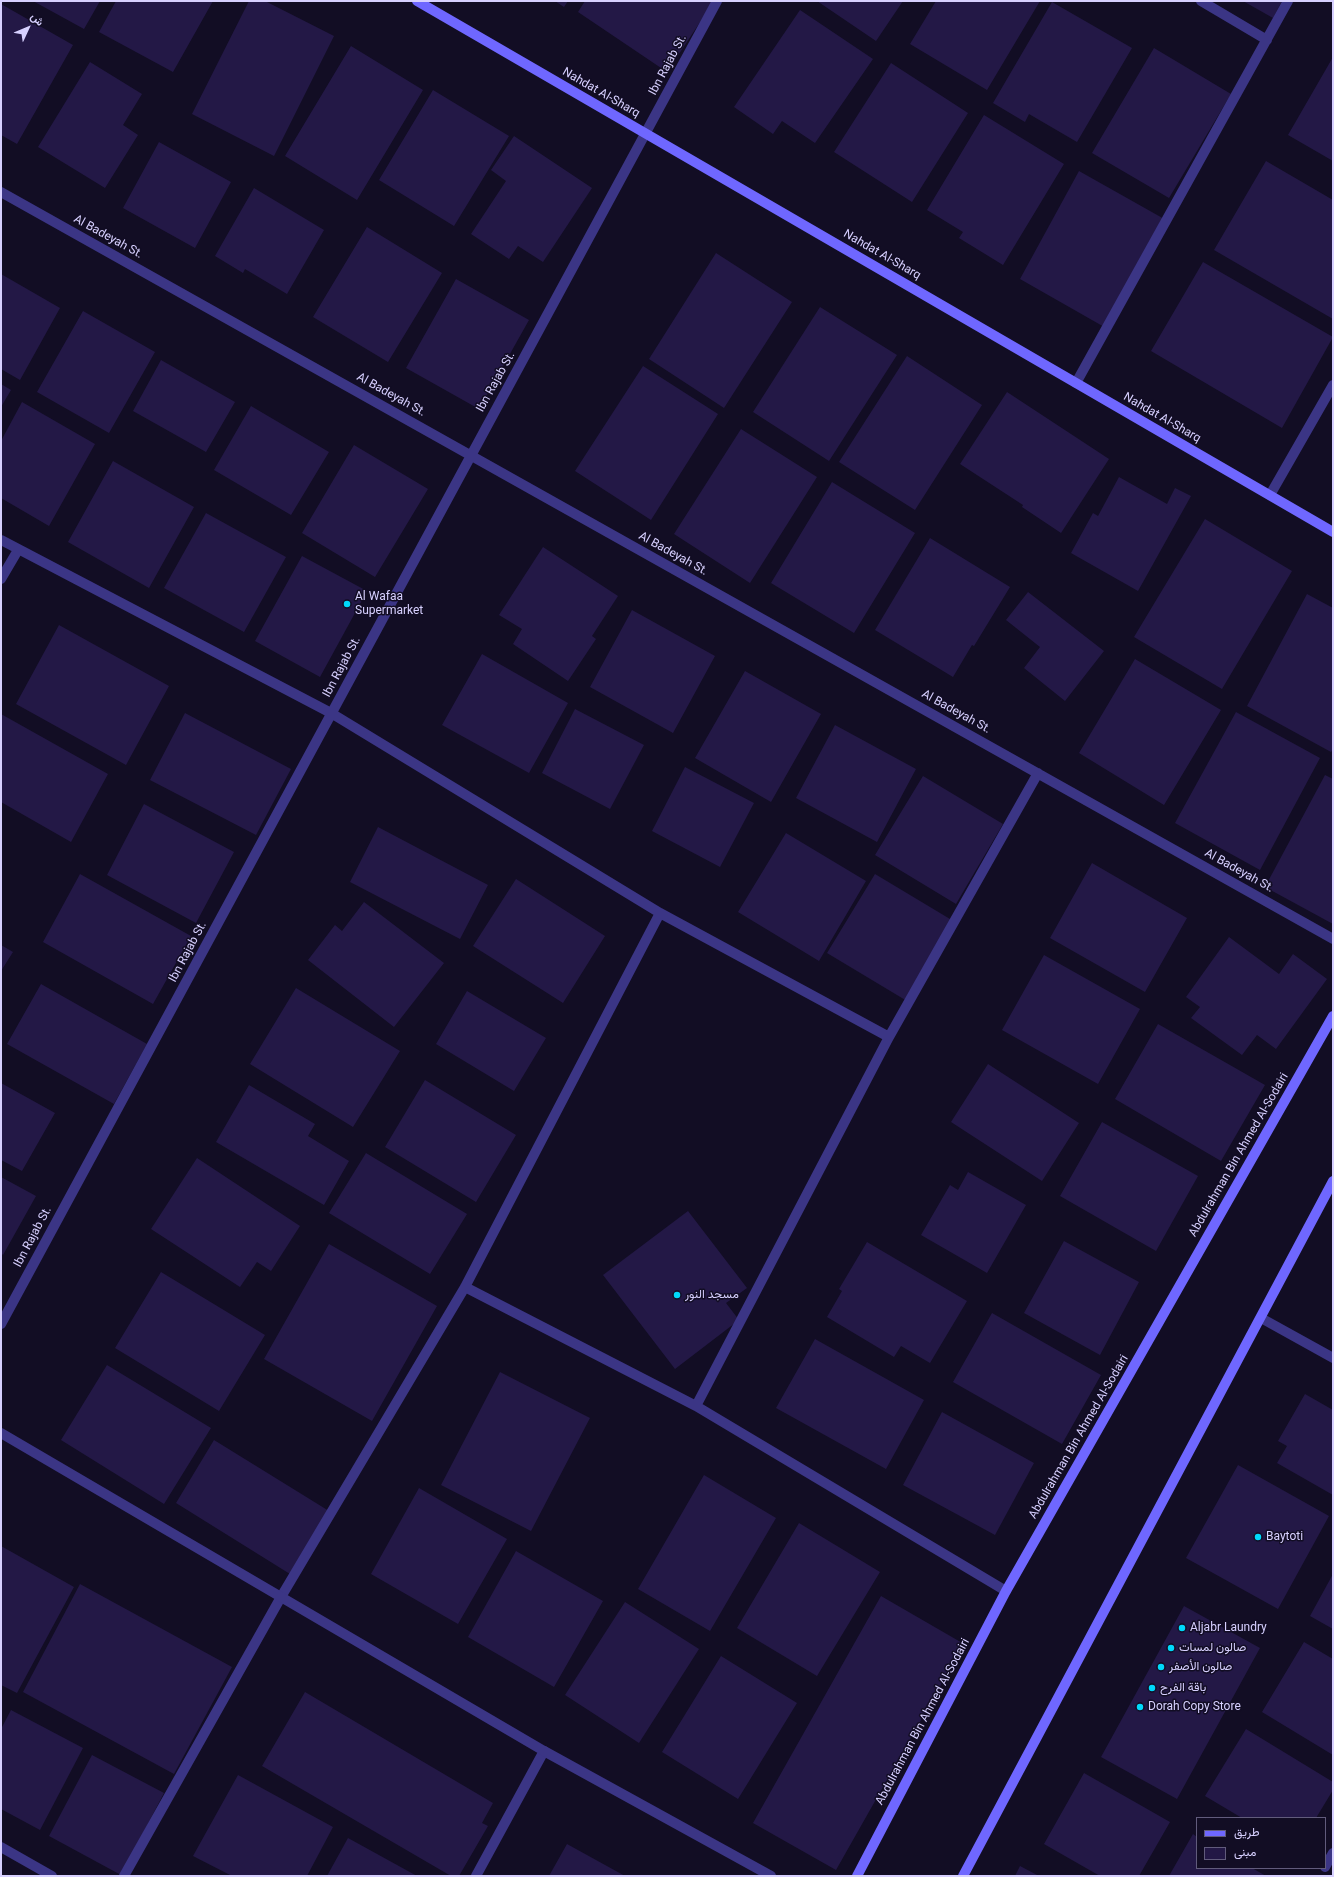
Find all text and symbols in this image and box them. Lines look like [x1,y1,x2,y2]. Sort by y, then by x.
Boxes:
north arrow [8,8,48,48]
text: ش [28,10,46,29]
street label: Ibn Rajab St. [646,32,690,98]
street label: Nahdat Al-Sharq [560,65,642,121]
street label: Al Badeyah St. [71,212,145,262]
street label: Nahdat Al-Sharq [841,227,923,283]
street label: Ibn Rajab St. [473,349,519,415]
street label: Al Badeyah St. [354,370,428,420]
street label: Nahdat Al-Sharq [1121,390,1203,446]
street label: Al Badeyah St. [636,529,710,579]
place label: Al Wafaa Supermarket [355,590,423,618]
marker: Al Wafaa Supermarket [342,599,352,609]
street label: Ibn Rajab St. [320,634,364,700]
street label: Al Badeyah St. [919,687,993,737]
street label: Al Badeyah St. [1202,846,1276,896]
street label: Ibn Rajab St. [166,919,210,985]
street label: Abdulrahman Bin Ahmed Al-Sodairi [1186,1071,1292,1239]
street label: Ibn Rajab St. [11,1204,55,1270]
place label: مسجد النور [685,1288,739,1302]
marker: مسجد النور [672,1290,682,1300]
street label: Abdulrahman Bin Ahmed Al-Sodairi [1026,1353,1132,1521]
place label: Baytoti [1266,1530,1303,1544]
marker: Baytoti [1253,1532,1263,1542]
place label: Aljabr Laundry [1190,1621,1267,1635]
marker: Aljabr Laundry [1177,1623,1187,1633]
street label: Abdulrahman Bin Ahmed Al-Sodairi [873,1636,973,1808]
place label: صالون لمسات [1179,1641,1246,1655]
marker: صالون لمسات [1166,1643,1176,1653]
place label: صالون الأصفر [1169,1660,1232,1674]
marker: صالون الأصفر [1156,1662,1166,1672]
place label: باقة الفرح [1160,1681,1206,1695]
marker: باقة الفرح [1147,1683,1157,1693]
place label: Dorah Copy Store [1148,1700,1241,1714]
marker: Dorah Copy Store [1135,1702,1145,1712]
legend [1196,1817,1326,1869]
text: طريق [1234,1825,1259,1839]
text: مبنى [1234,1845,1256,1859]

